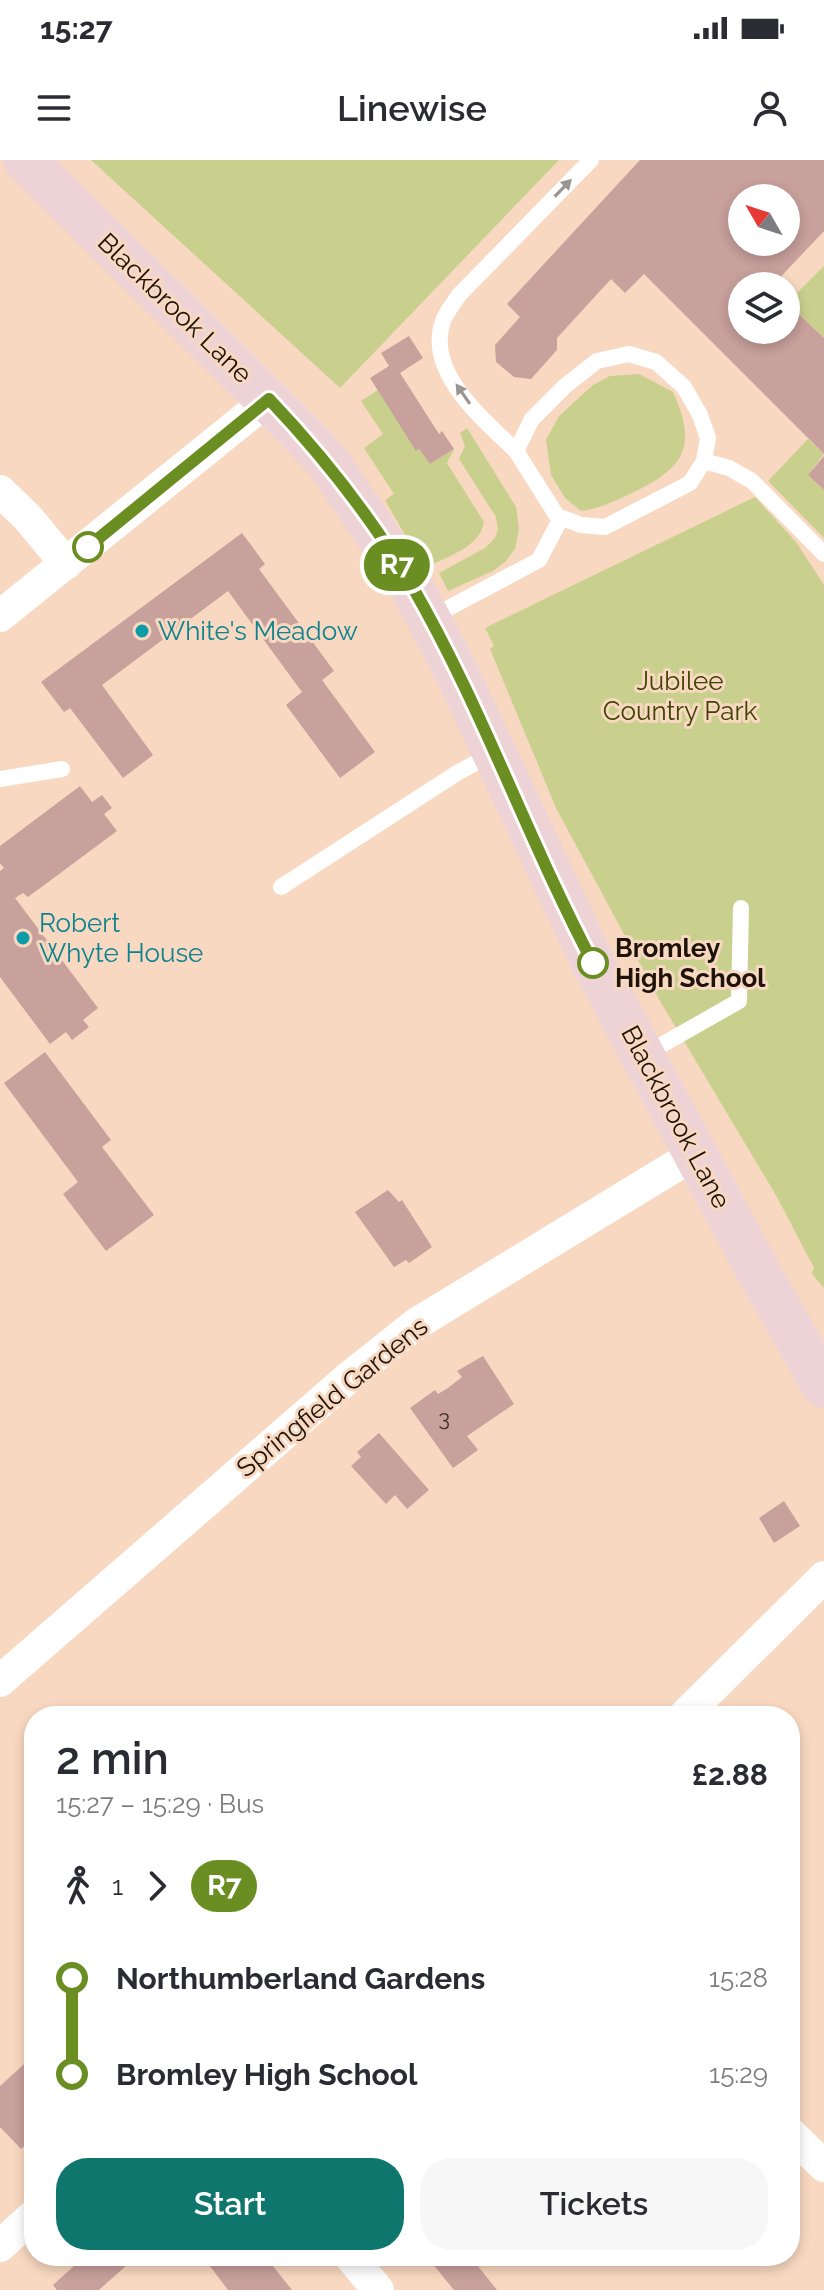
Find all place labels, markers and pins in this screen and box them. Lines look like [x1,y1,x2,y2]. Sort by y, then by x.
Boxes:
unlabelled marker [73,532,103,562]
place label: White's Meadow [158,616,358,646]
marker: White's Meadow [133,622,151,640]
place label: Robert Whyte House [39,908,203,968]
marker: Robert Whyte House [14,929,32,947]
place label: Bromley High School [615,933,766,993]
marker: Bromley High School [578,948,608,978]

